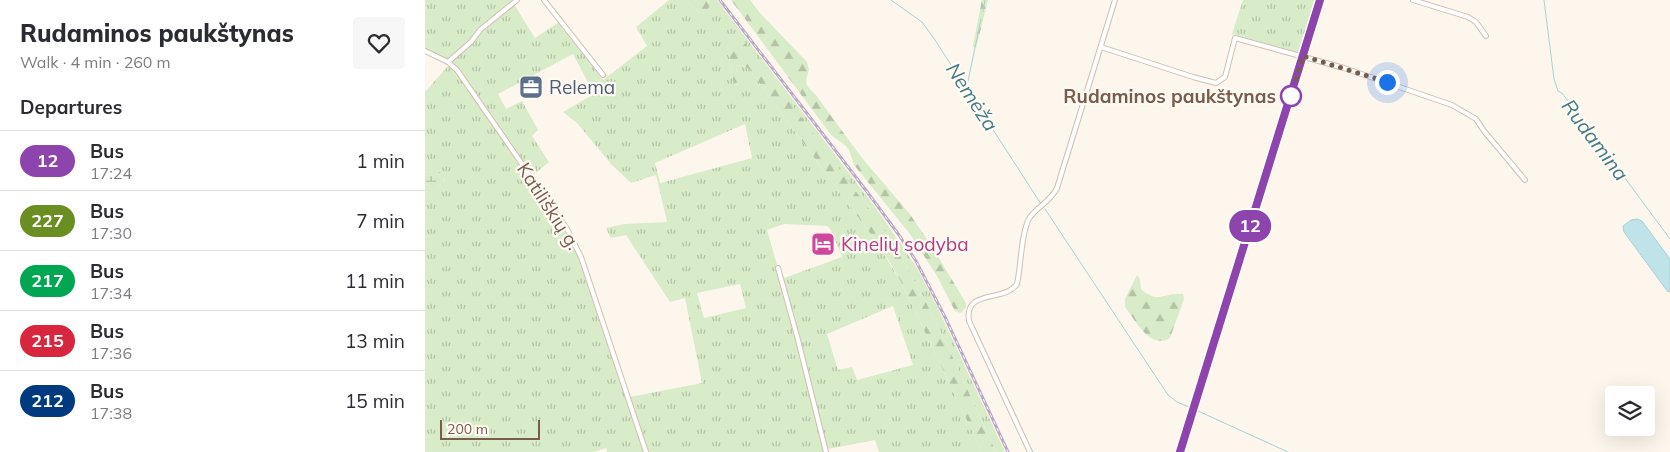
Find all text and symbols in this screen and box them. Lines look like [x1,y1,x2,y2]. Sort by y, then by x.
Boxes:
button: heart [353,17,405,69]
text: Rudaminos paukštynas [20,18,294,48]
text: Walk · 4 min · 260 m [20,52,171,72]
water label: Nemėža [941,58,1004,136]
your location [1375,70,1400,95]
office icon: Relema [518,74,544,100]
place label: Relema [549,75,615,99]
place label: Rudaminos paukštynas [1063,84,1276,108]
marker: Rudaminos paukštynas [1280,85,1302,107]
water label: Rudamina [1557,94,1634,185]
text: Departures [20,95,122,119]
text: Bus [90,139,124,163]
text: 12 [37,149,58,172]
text: 1 min [356,149,405,173]
street label: Katiliškių g. [512,158,586,254]
text: 17:24 [90,163,132,183]
text: Bus [90,199,124,223]
text: 227 [31,209,64,232]
text: 7 min [356,209,405,233]
line badge: 12 [1227,210,1273,242]
text: 12 [1239,214,1261,237]
text: 17:30 [90,223,132,243]
hotel icon: Kinelių sodyba [810,231,836,257]
place label: Kinelių sodyba [841,232,969,256]
text: Bus [90,259,124,283]
text: 217 [31,269,64,292]
text: 11 min [345,269,405,293]
text: 17:34 [90,283,132,303]
text: Bus [90,319,124,343]
text: 215 [31,329,64,352]
text: 13 min [345,329,405,353]
text: 17:36 [90,343,132,363]
text: Bus [90,379,124,403]
map controls [1605,386,1655,436]
button: layers [1605,386,1655,436]
text: 212 [31,389,64,412]
text: 15 min [345,389,405,413]
text: 17:38 [90,403,132,423]
scale bar [440,417,540,440]
text: 200 m [447,420,488,438]

